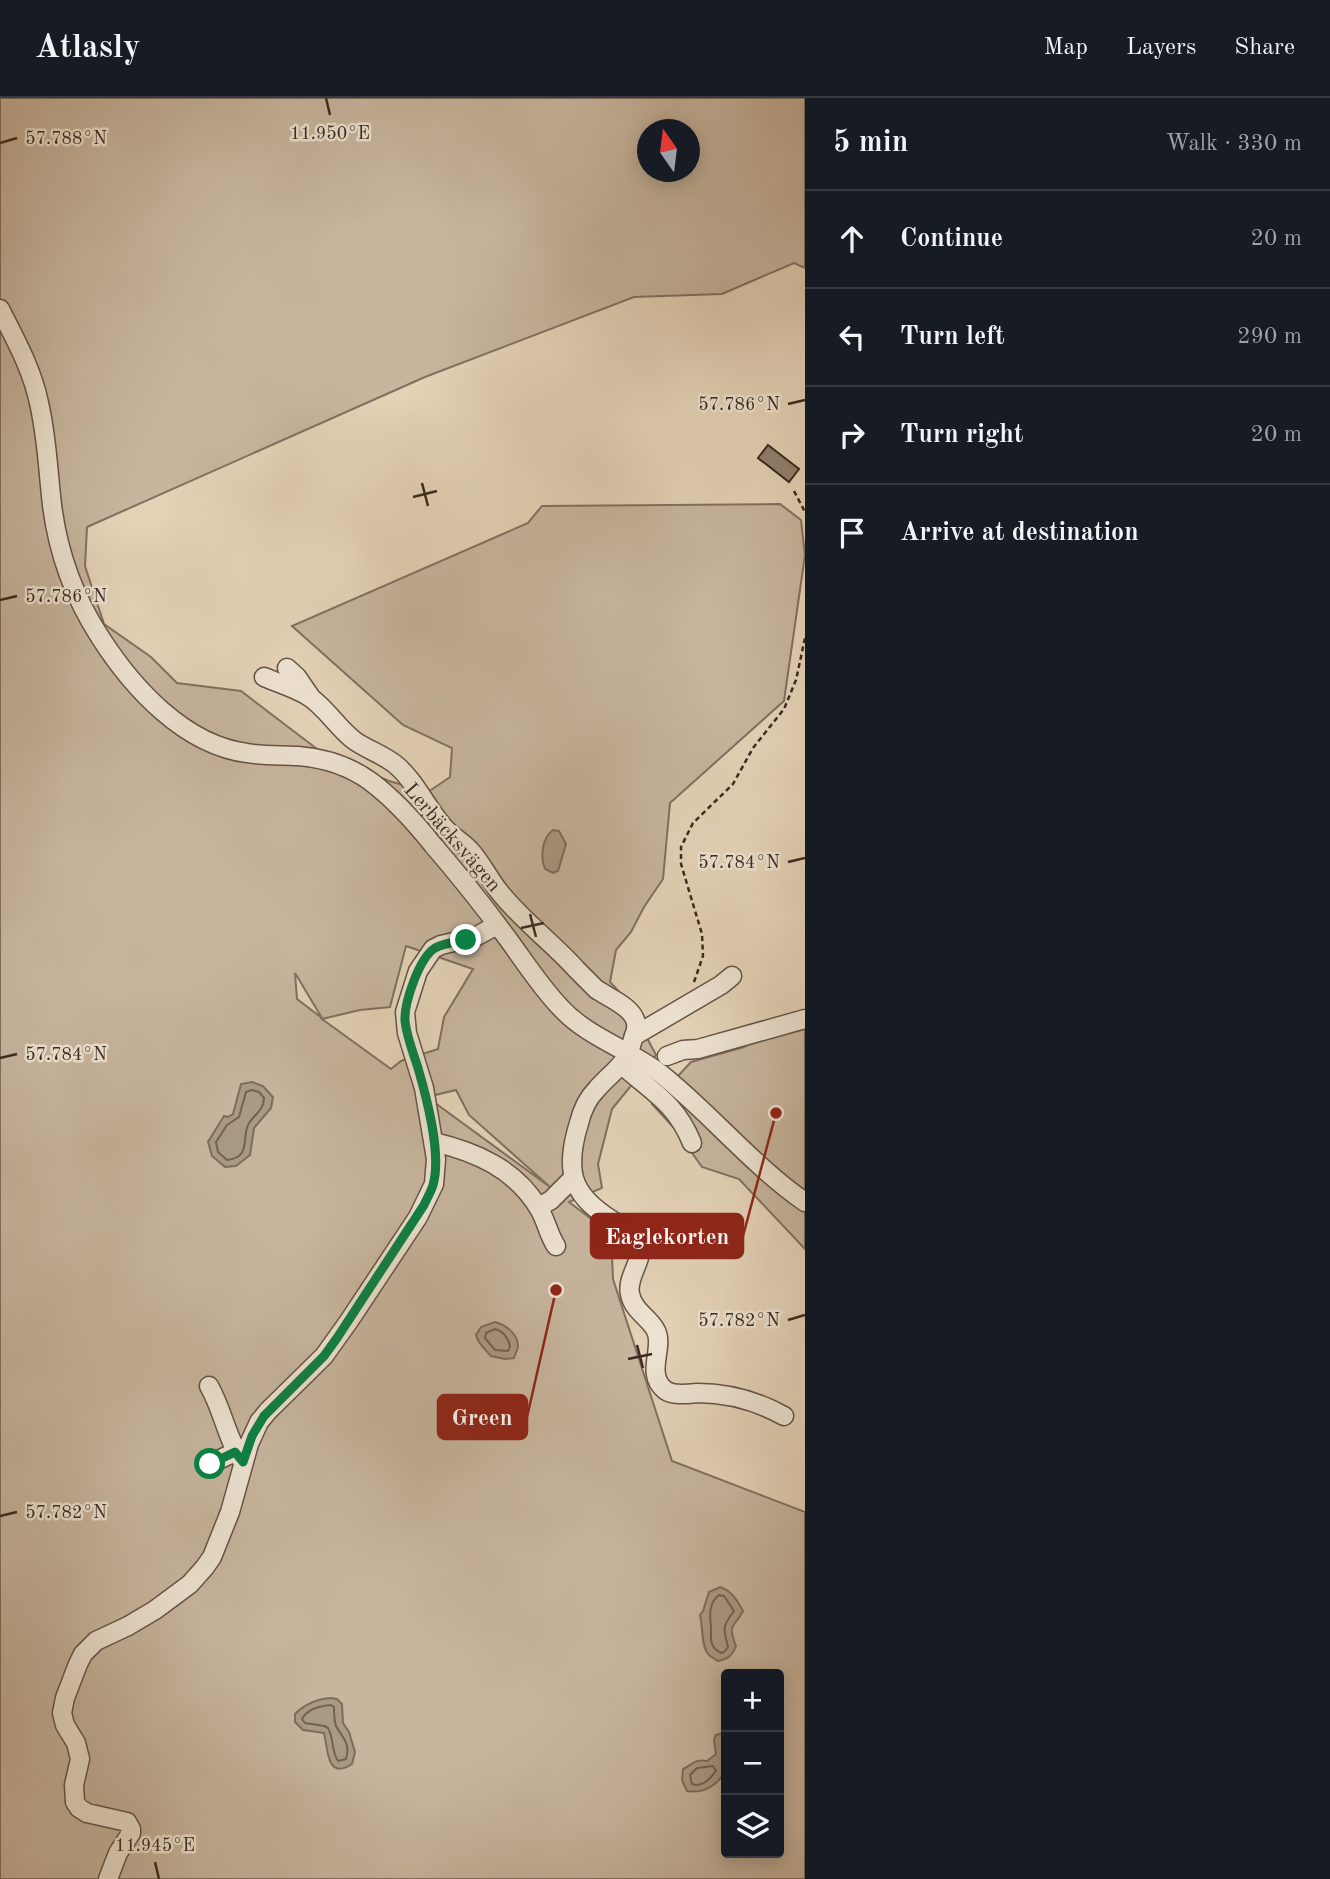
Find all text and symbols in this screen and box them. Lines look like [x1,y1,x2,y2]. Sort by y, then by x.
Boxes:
text: Atlasly [35,32,140,65]
text: Map [1044,36,1088,60]
text: Layers [1126,36,1196,60]
text: Share [1234,36,1295,60]
north arrow [637,119,700,182]
text: 11.950°E [290,125,370,143]
text: 5 min [833,128,908,158]
text: 57.788°N [25,130,107,148]
text: Walk · 330 m [1166,132,1302,155]
icon: ahead [833,220,871,258]
text: Continue [900,226,1003,252]
text: 20 m [1251,227,1302,250]
icon: left [833,318,871,356]
text: Turn left [900,324,1005,350]
text: 290 m [1237,325,1302,348]
text: 57.786°N [698,396,780,414]
icon: right [833,416,871,454]
text: Turn right [900,422,1023,448]
text: 20 m [1251,423,1302,446]
icon: arrive [833,514,871,552]
text: Arrive at destination [900,520,1139,546]
text: 57.786°N [25,588,107,606]
street label: Lerbäcksvägen [399,780,505,896]
text: 57.784°N [698,854,780,872]
route end [450,924,481,955]
text: 57.784°N [25,1046,107,1064]
callout: Eaglekorten [591,1214,743,1258]
text: Eaglekorten [605,1226,730,1249]
text: 57.782°N [698,1312,780,1330]
callout: Green [438,1395,527,1439]
text: Green [451,1407,513,1430]
route start [194,1448,225,1479]
text: 57.782°N [25,1504,107,1522]
map controls [721,1669,784,1858]
button: + [721,1669,784,1732]
button: − [721,1732,784,1795]
button: layers [721,1795,784,1858]
text: 11.945°E [115,1837,195,1855]

